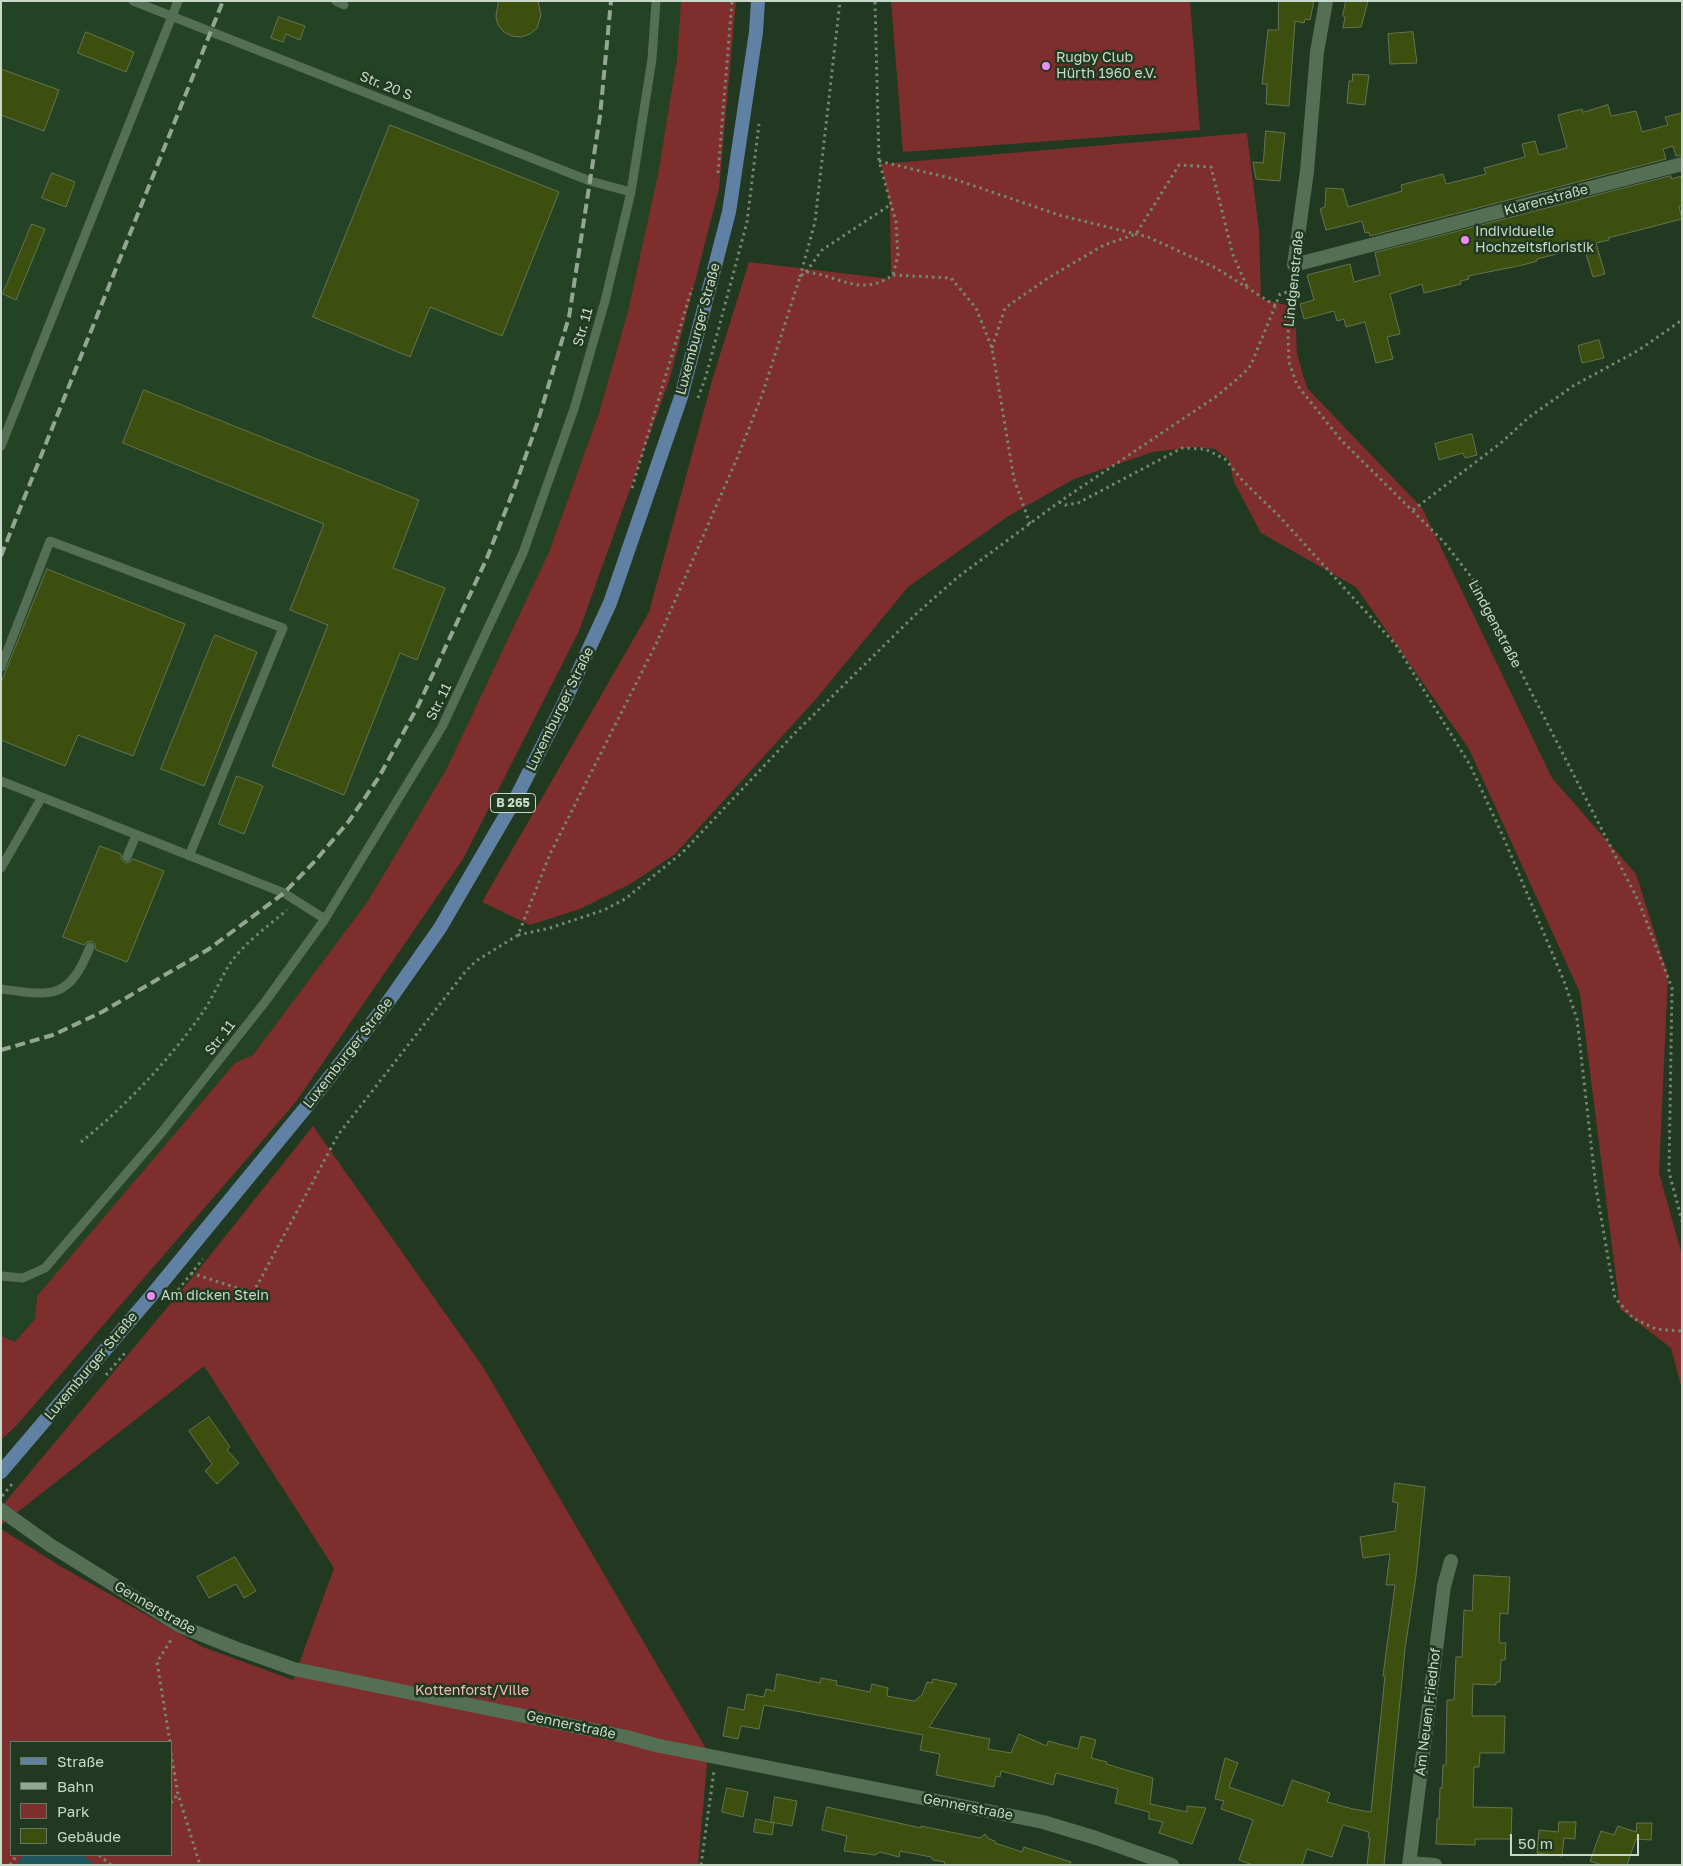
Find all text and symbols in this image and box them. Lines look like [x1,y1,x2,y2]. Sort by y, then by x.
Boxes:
place label: Rugby Club Hürth 1960 e.V. [1056,50,1157,82]
marker: Rugby Club Hürth 1960 e.V. [1040,60,1052,72]
street label: Str. 20 S [357,68,415,104]
street label: Klarenstraße [1502,181,1590,219]
place label: Individuelle Hochzeitsfloristik [1475,224,1594,256]
street label: Lindgenstraße [1281,230,1307,328]
marker: Individuelle Hochzeitsfloristik [1459,234,1471,246]
street label: Luxemburger Straße [672,261,724,397]
street label: Str. 11 [570,306,596,348]
street label: Lindgenstraße [1465,577,1525,671]
street label: Luxemburger Straße [523,644,597,774]
street label: Str. 11 [423,681,455,723]
road number: B 265 [490,794,536,812]
street label: Luxemburger Straße [300,994,396,1112]
street label: Str. 11 [201,1017,239,1059]
place label: Am dicken Stein [161,1288,269,1304]
marker: Am dicken Stein [145,1290,157,1302]
street label: Luxemburger Straße [41,1309,141,1423]
street label: Gennerstraße [111,1578,199,1638]
street label: Am Neuen Friedhof [1412,1647,1444,1777]
park label: Kottenforst/Ville [415,1683,529,1699]
street label: Gennerstraße [525,1707,617,1743]
legend [10,1741,172,1856]
text: Straße [57,1752,104,1770]
text: Bahn [57,1777,94,1795]
street label: Gennerstraße [922,1790,1014,1824]
text: Park [57,1802,89,1820]
scale bar [1513,1824,1642,1856]
text: Gebäude [57,1827,121,1845]
text: 50 m [1518,1834,1553,1852]

